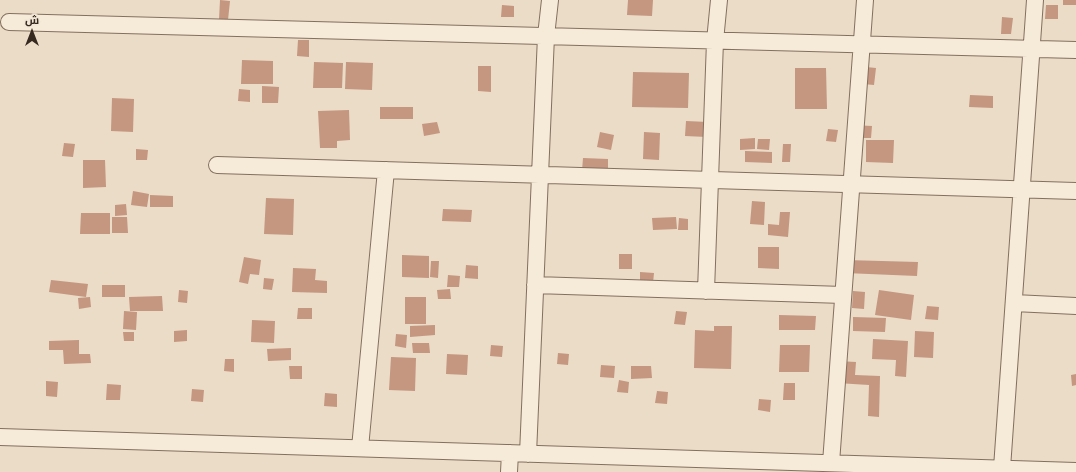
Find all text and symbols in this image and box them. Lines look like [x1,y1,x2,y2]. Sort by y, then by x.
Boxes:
north arrow [12,12,52,52]
text: ش [25,14,39,26]

